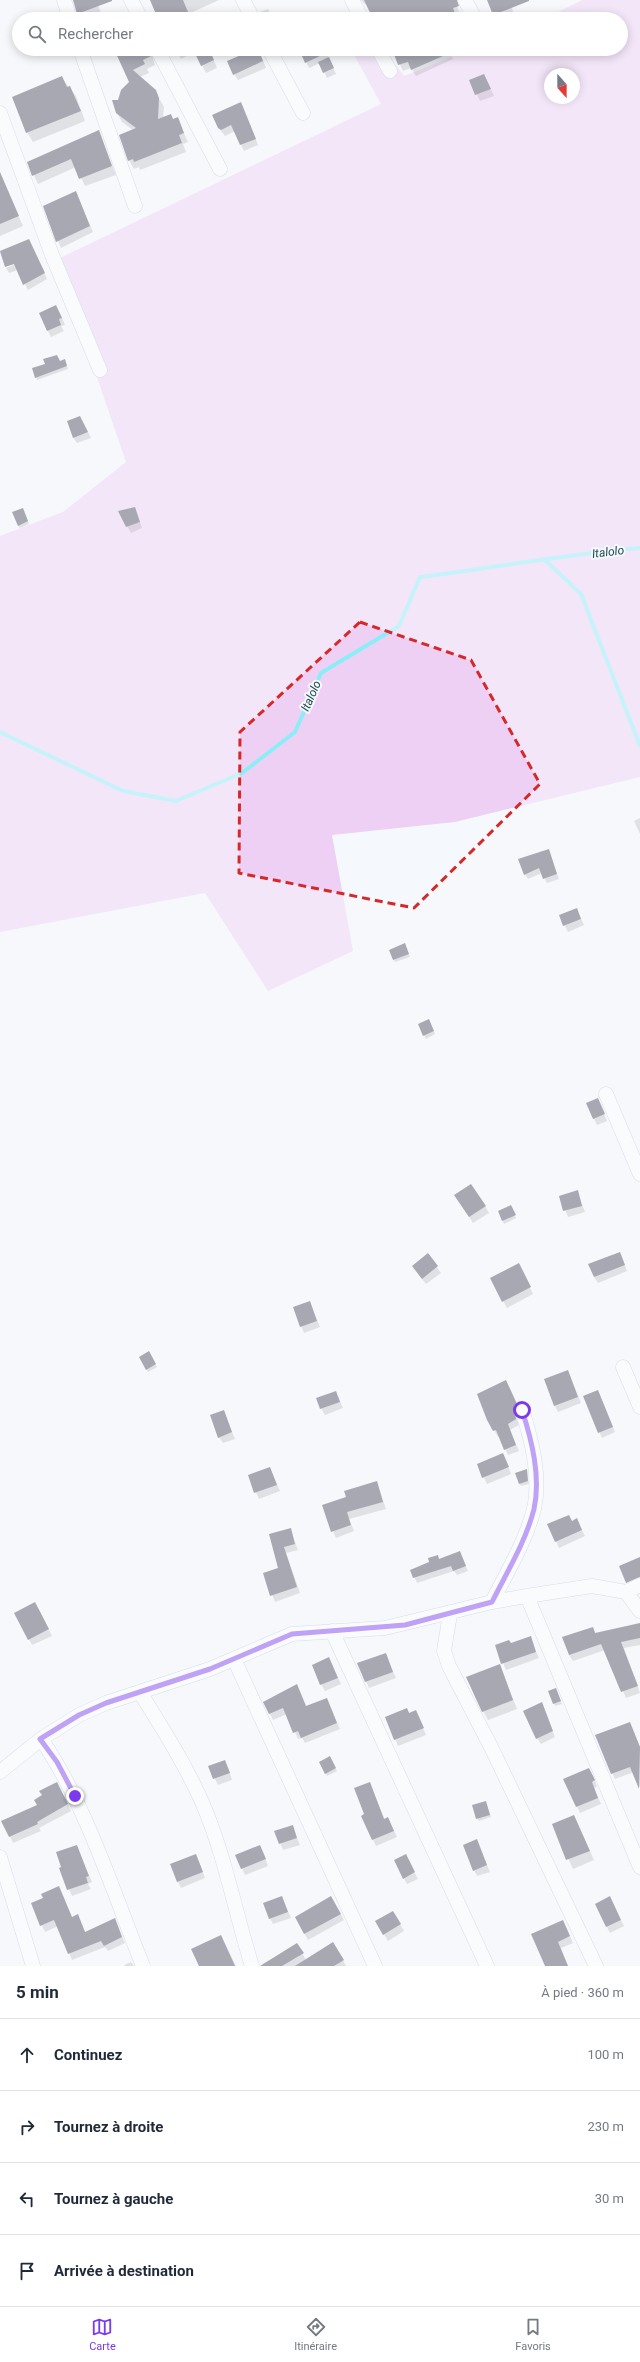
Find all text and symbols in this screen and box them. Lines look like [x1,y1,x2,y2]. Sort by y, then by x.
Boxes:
search box [12,12,628,56]
icon: search [26,23,48,45]
text: Rechercher [58,25,133,43]
north arrow [544,68,580,104]
water label: Italolo [591,543,625,561]
water label: Italolo [298,678,324,714]
route start [513,1401,531,1419]
route end [66,1787,84,1805]
text: 5 min [16,1982,59,2002]
text: À pied · 360 m [541,1985,624,2000]
icon: ahead [16,2044,38,2066]
text: Continuez [54,2046,122,2064]
text: 100 m [587,2047,624,2062]
icon: right [16,2116,38,2138]
text: Tournez à droite [54,2118,163,2136]
text: 230 m [587,2119,624,2134]
icon: left [16,2188,38,2210]
text: Tournez à gauche [54,2190,173,2208]
text: 30 m [595,2191,624,2206]
icon: arrive [16,2260,38,2282]
text: Arrivée à destination [54,2262,194,2280]
tab: Carte [89,2316,116,2353]
tab: Itinéraire [294,2316,337,2353]
tab: Favoris [515,2316,551,2353]

